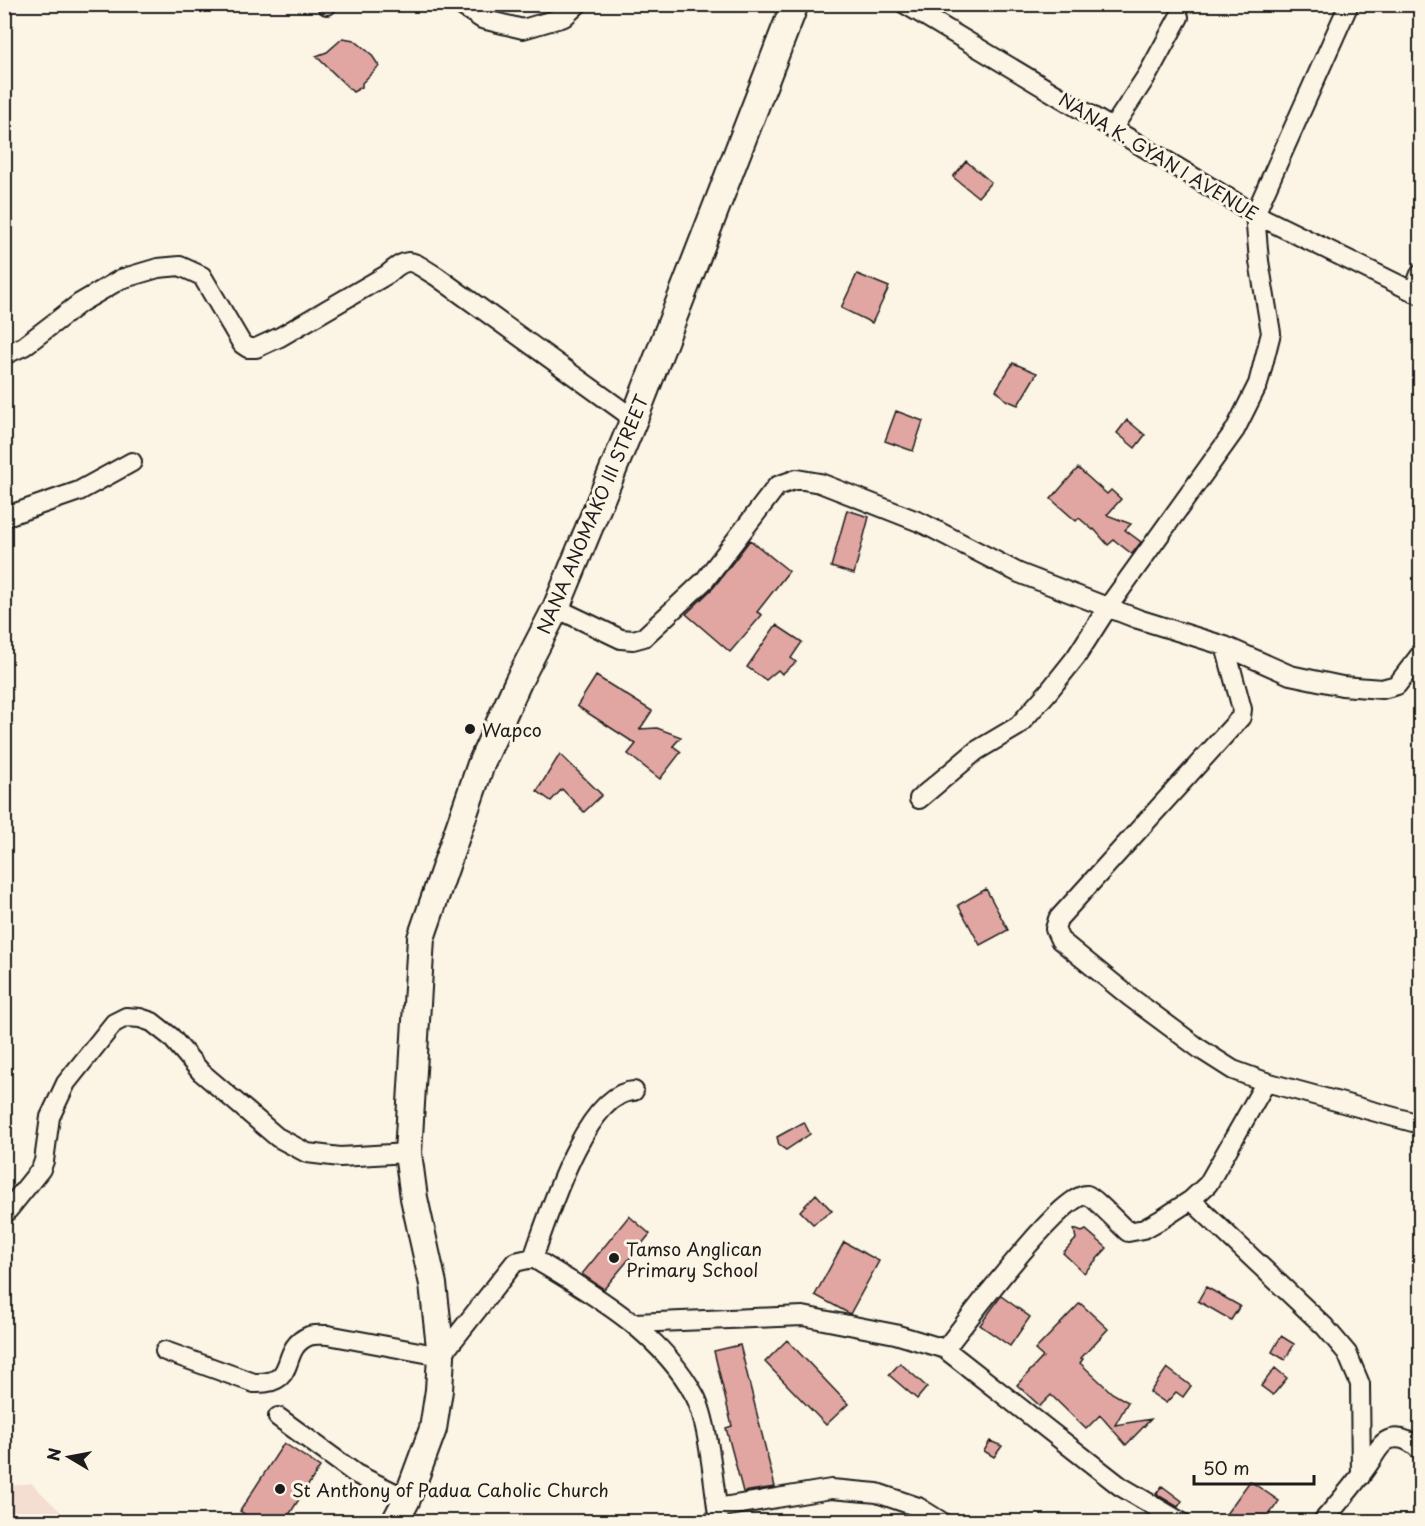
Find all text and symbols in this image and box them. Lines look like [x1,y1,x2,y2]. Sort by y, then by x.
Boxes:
street label: NANA K. GYAN I AVENUE [1054,86,1264,226]
street label: NANA ANOMAKO III STREET [529,390,655,638]
place label: Wapco [482,716,542,743]
marker: Wapco [463,722,477,736]
place label: Tamso Anglican Primary School [626,1235,762,1283]
marker: Tamso Anglican Primary School [607,1251,621,1265]
north arrow [39,1427,99,1487]
text: N [40,1446,66,1463]
scale bar [1194,1448,1314,1486]
text: 50 m [1203,1454,1250,1481]
place label: St Anthony of Padua Caholic Church [292,1476,609,1503]
marker: St Anthony of Padua Caholic Church [273,1482,287,1496]

